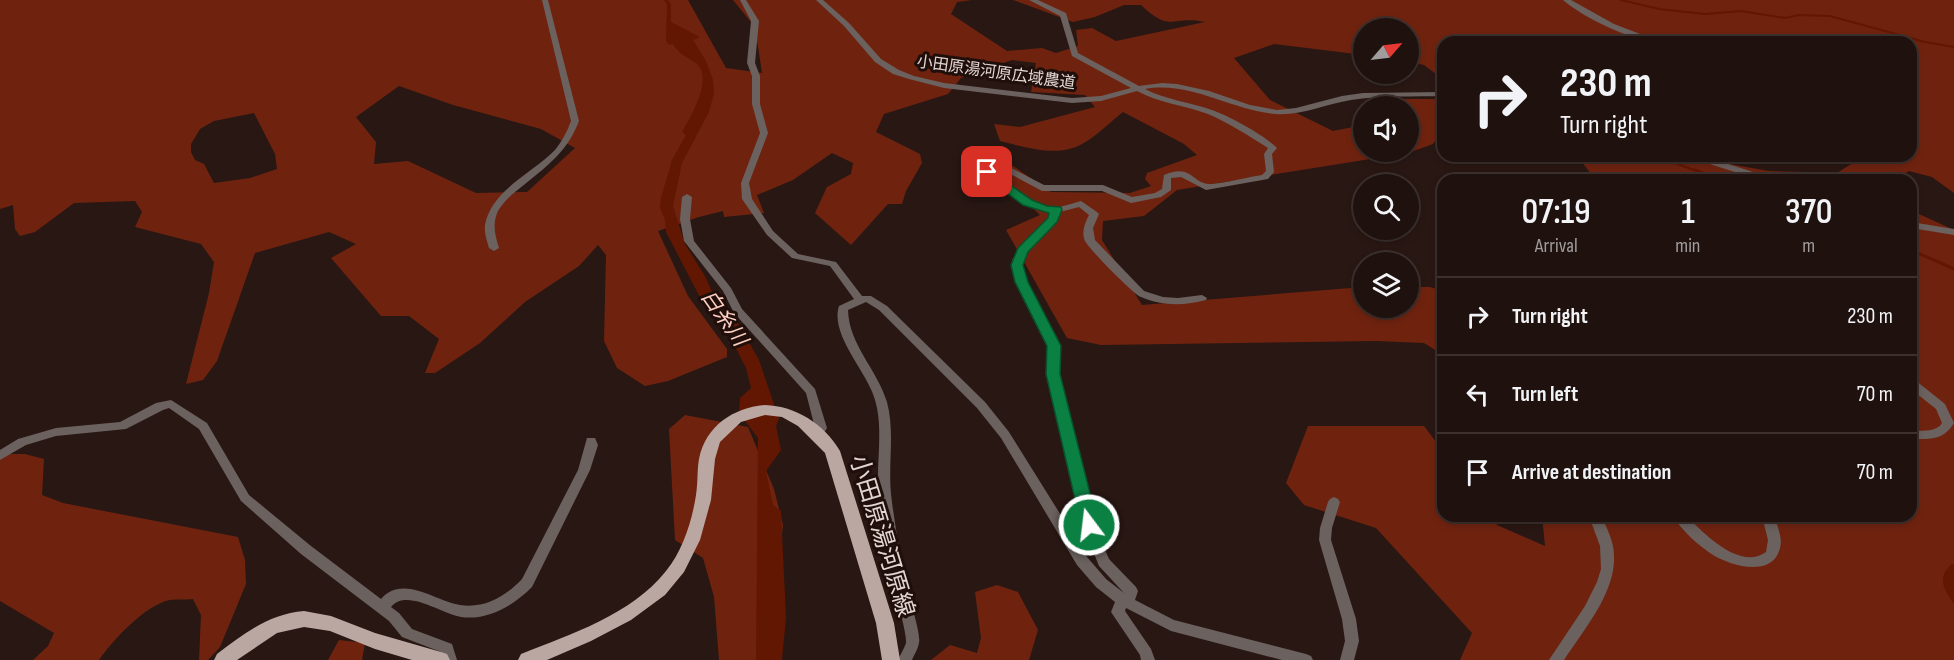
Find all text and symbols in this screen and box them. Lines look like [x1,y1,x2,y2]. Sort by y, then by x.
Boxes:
north arrow [1353,18,1419,84]
map controls [1353,18,1419,318]
street label: 小田原湯河原広域農道 [915,52,1077,94]
text: 230 m [1560,58,1652,109]
icon: right [1461,60,1539,138]
button: sound [1353,96,1419,162]
text: Turn right [1560,109,1647,141]
pin [961,146,1012,197]
icon: arrive [970,155,1003,188]
button: search [1353,174,1419,240]
text: 07:19 [1522,191,1591,234]
text: 1 [1681,191,1695,234]
text: 370 [1785,191,1832,234]
text: Arrival [1535,234,1578,258]
text: min [1675,234,1700,258]
text: m [1802,234,1815,258]
button: layers [1353,252,1419,318]
water label: 白糸川 [696,285,753,353]
icon: right [1461,300,1494,333]
text: Turn right [1512,303,1588,330]
text: 230 m [1847,303,1893,330]
icon: left [1461,378,1494,411]
text: Turn left [1512,381,1578,408]
text: 70 m [1857,381,1893,408]
street label: 小田原湯河原線 [844,451,920,621]
icon: arrive [1461,456,1494,489]
text: Arrive at destination [1512,459,1671,486]
text: 70 m [1857,459,1893,486]
position arrow [1057,493,1121,557]

